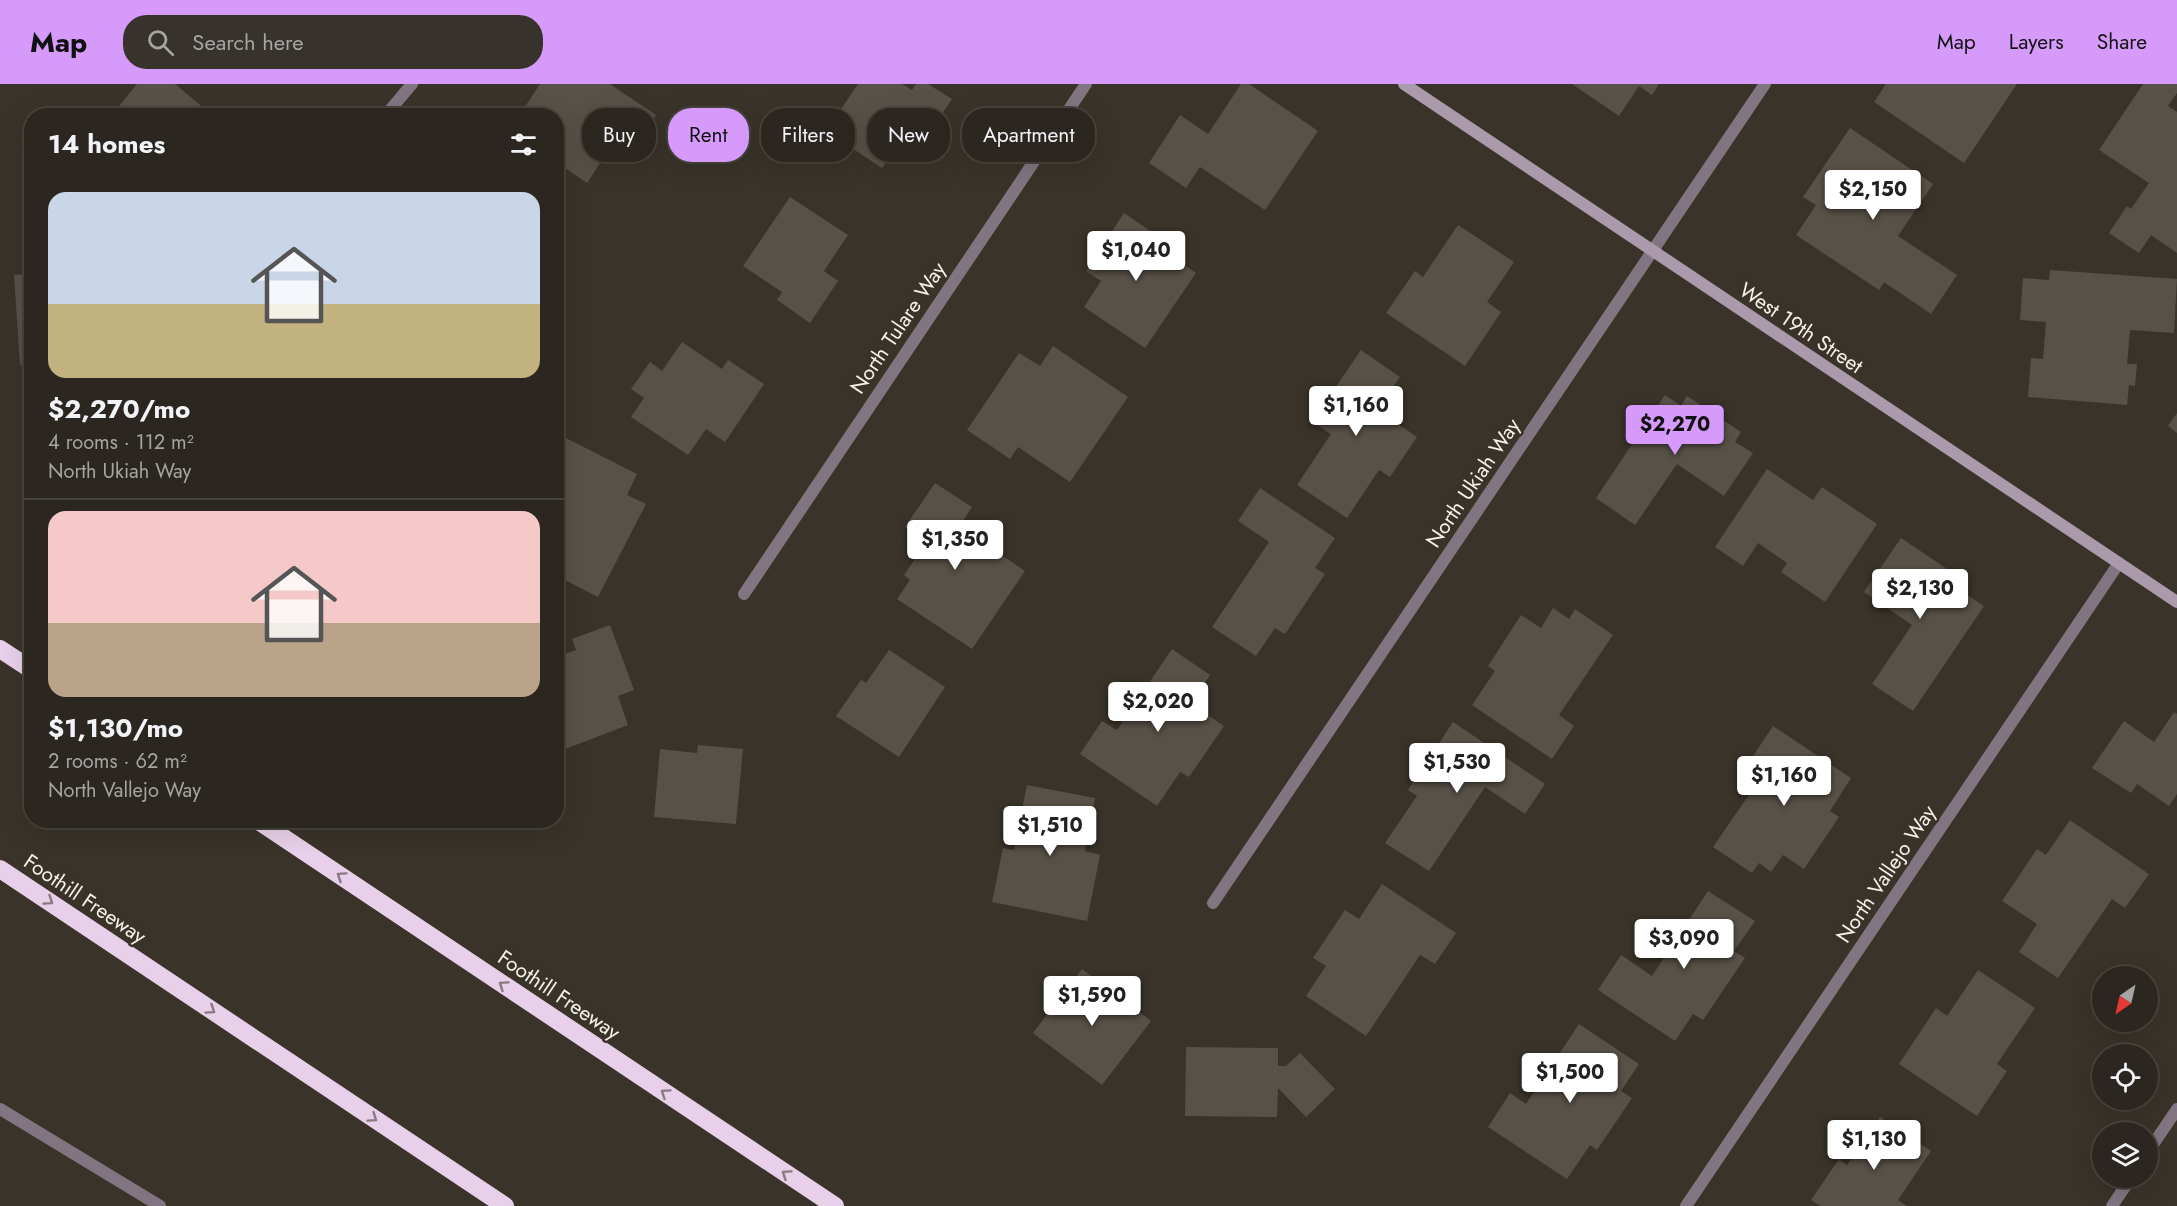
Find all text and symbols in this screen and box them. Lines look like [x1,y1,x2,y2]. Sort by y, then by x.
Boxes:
search box [123,15,543,69]
text: Map [30,22,87,63]
icon: search [144,26,177,59]
text: Search here [192,26,304,58]
text: Map [1937,27,1976,57]
text: Layers [2009,27,2064,57]
text: Share [2097,27,2147,57]
chip: Buy [582,108,656,162]
chip: Rent [668,108,749,162]
chip: Filters [761,108,855,162]
chip: New [867,108,950,162]
chip: Apartment [962,108,1095,162]
text: 14 homes [48,125,165,163]
icon: filters [507,128,540,161]
pin: $2,150 [1824,170,1922,221]
text: $2,150 [1839,175,1907,204]
icon: home [240,231,348,339]
pin: $1,040 [1087,231,1185,282]
text: $1,040 [1101,236,1171,265]
street label: North Tulare Way [843,255,954,400]
street label: West 19th Street [1733,275,1869,381]
pin: $1,160 [1307,386,1405,437]
text: $2,270/mo [48,390,190,428]
text: $1,160 [1323,391,1389,420]
pin: $2,270 [1626,405,1724,456]
text: $2,270 [1640,410,1710,439]
street label: North Ukiah Way [1418,412,1528,554]
text: 4 rooms · 112 m² [48,428,194,457]
text: North Ukiah Way [48,457,191,486]
pin: $1,350 [906,520,1004,571]
text: $1,350 [921,525,989,554]
icon: home [240,550,348,658]
pin: $2,130 [1871,569,1969,620]
text: $2,130 [1886,574,1954,603]
pin: $2,020 [1109,682,1207,733]
text: $2,020 [1122,687,1194,716]
text: $1,130/mo [48,709,183,747]
pin: $1,530 [1408,743,1506,794]
text: 2 rooms · 62 m² [48,747,187,776]
text: $1,530 [1423,748,1491,777]
pin: $1,160 [1735,756,1833,807]
text: $1,160 [1751,761,1817,790]
text: North Vallejo Way [48,776,201,805]
street label: North Vallejo Way [1829,798,1944,949]
pin: $1,510 [1001,806,1099,857]
text: $1,510 [1017,811,1083,840]
street label: Foothill Freeway [18,847,153,952]
one-way arrow [337,872,348,883]
one-way arrow [42,894,53,905]
pin: $3,090 [1635,919,1733,970]
text: $3,090 [1649,924,1719,953]
street label: Foothill Freeway [492,943,627,1048]
north arrow [2092,966,2158,1032]
map controls [2092,966,2158,1188]
pin: $1,590 [1043,976,1141,1027]
one-way arrow [499,980,509,992]
text: $1,590 [1058,981,1126,1010]
one-way arrow [204,1002,215,1013]
button: locate [2092,1044,2158,1110]
pin: $1,500 [1521,1053,1619,1104]
text: $1,500 [1536,1058,1604,1087]
one-way arrow [661,1089,672,1100]
one-way arrow [366,1111,377,1122]
pin: $1,130 [1825,1120,1923,1171]
button: layers [2092,1122,2158,1188]
text: $1,130 [1842,1125,1906,1154]
one-way arrow [782,1169,792,1181]

